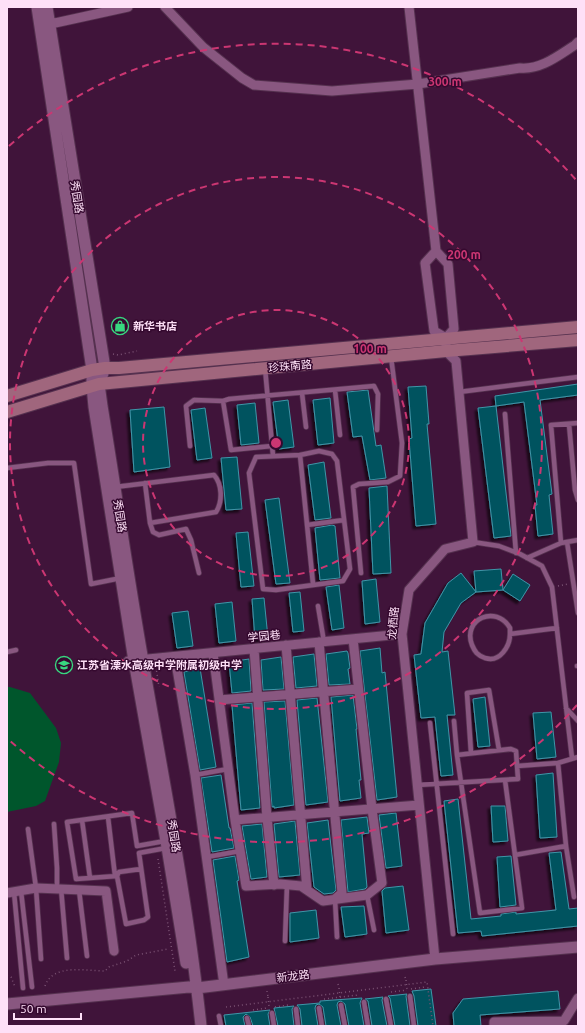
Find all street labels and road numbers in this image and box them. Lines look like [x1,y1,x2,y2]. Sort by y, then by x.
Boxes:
street label: 秀园路 [68,180,86,214]
street label: 珍珠南路 [268,358,312,374]
street label: 秀园路 [111,499,129,533]
street label: 龙栖路 [386,606,400,640]
street label: 学园巷 [247,628,281,644]
street label: 秀园路 [165,819,183,853]
street label: 新龙路 [276,968,310,984]

